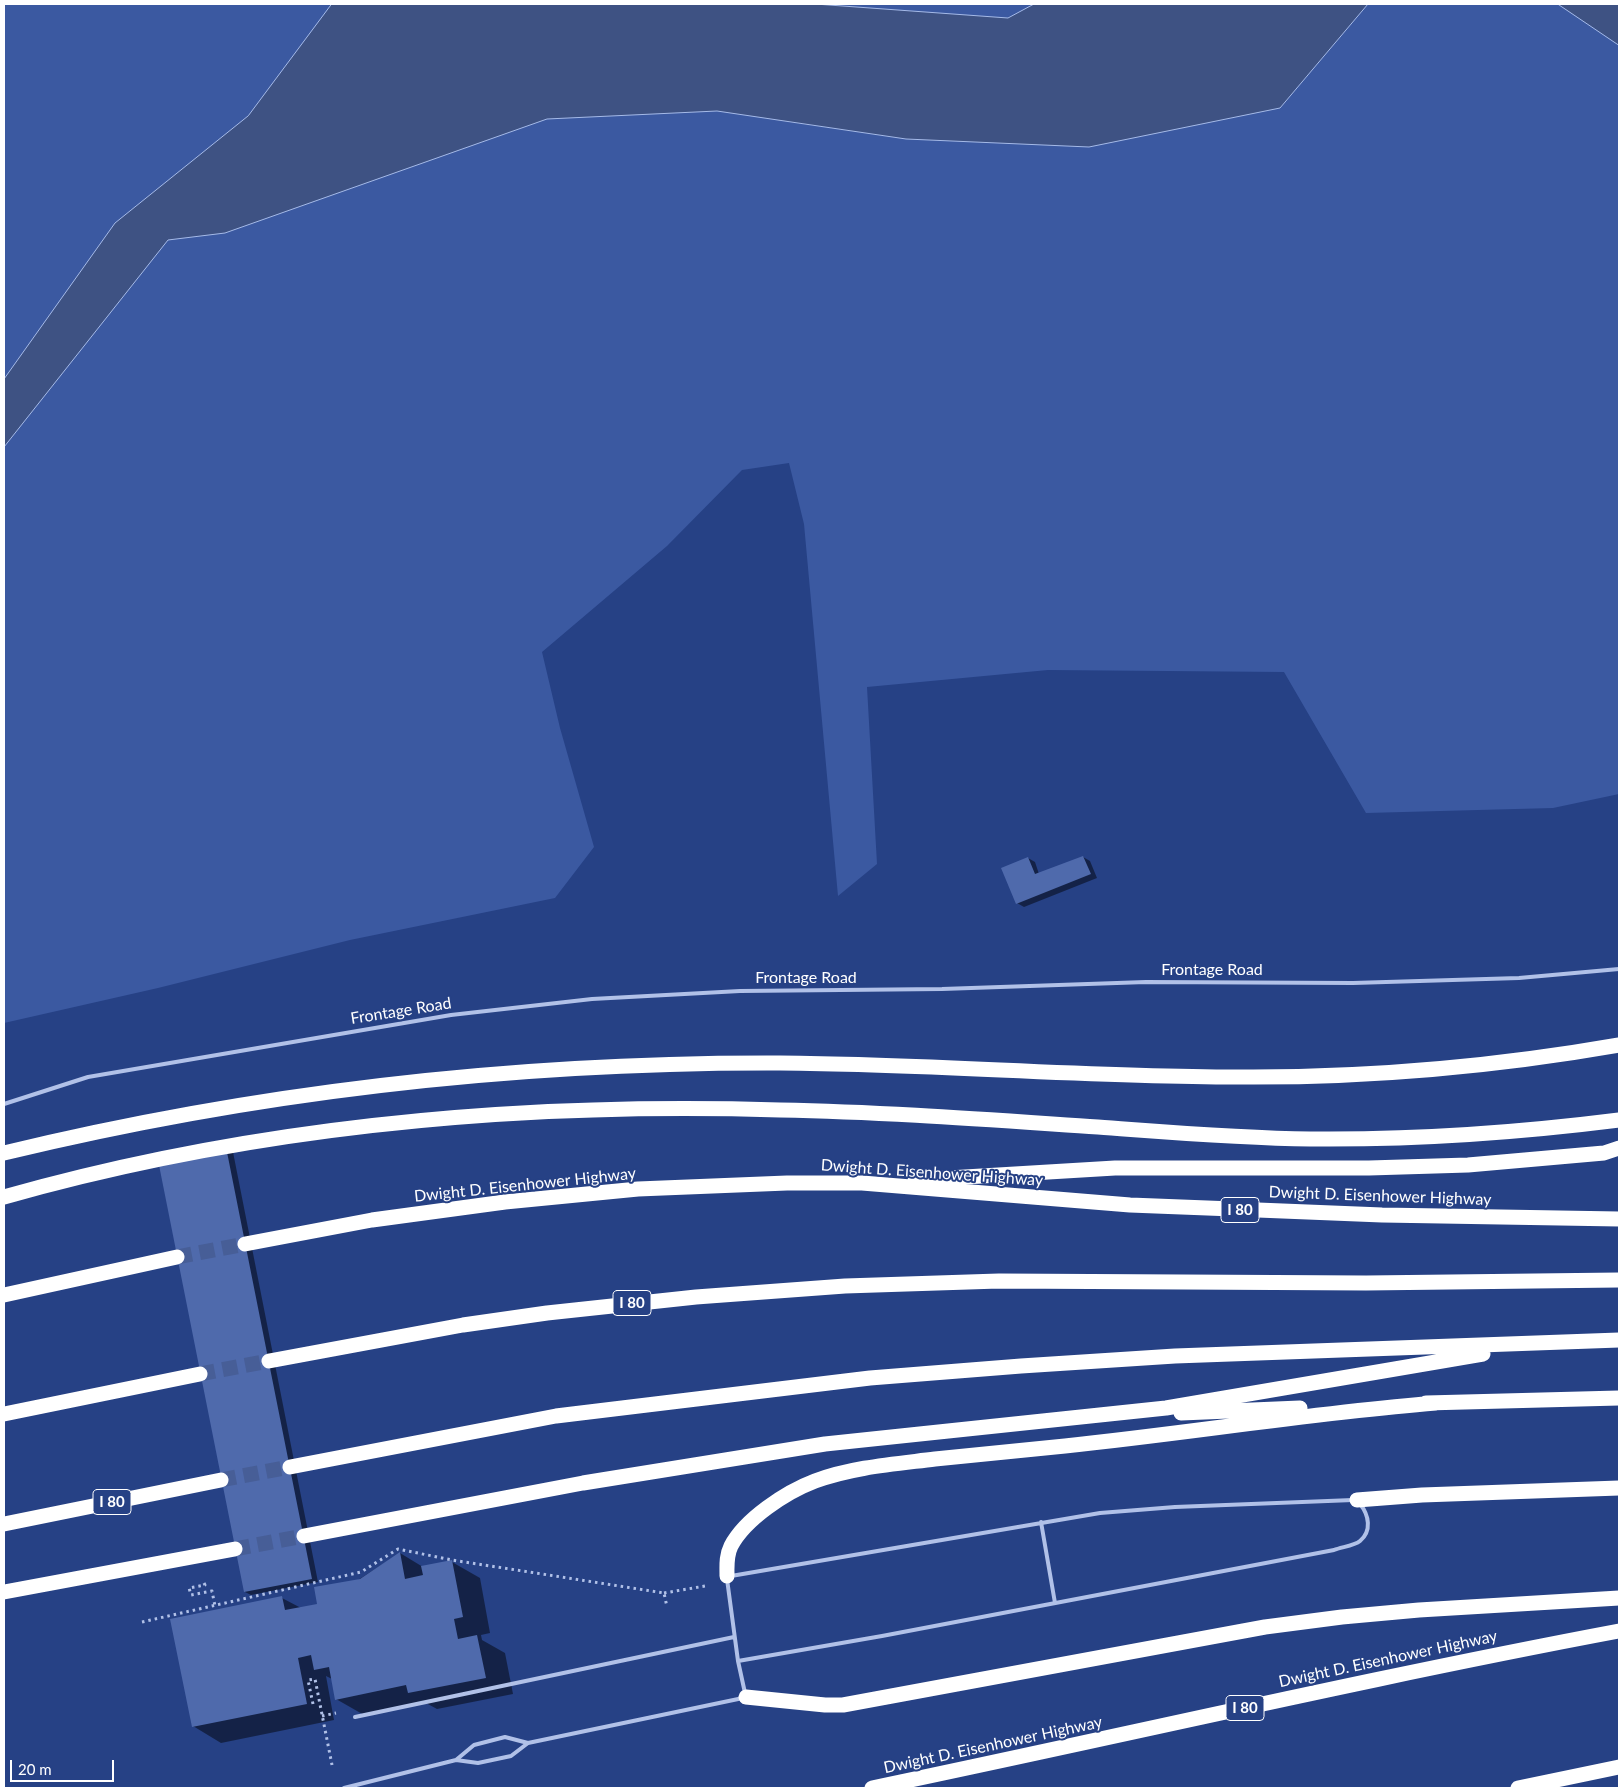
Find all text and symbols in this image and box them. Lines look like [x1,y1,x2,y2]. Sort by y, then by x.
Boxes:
street label: Frontage Road [1161,960,1263,980]
street label: Frontage Road [755,968,857,988]
street label: Frontage Road [349,994,453,1028]
street label: Dwight D. Eisenhower Highway [820,1156,1044,1190]
street label: Dwight D. Eisenhower Highway [413,1164,637,1206]
street label: Dwight D. Eisenhower Highway [1268,1183,1492,1209]
road number: I 80 [1221,1198,1259,1222]
road number: I 80 [613,1290,651,1316]
road number: I 80 [93,1490,131,1514]
street label: Dwight D. Eisenhower Highway [1277,1626,1499,1692]
road number: I 80 [1226,1696,1264,1720]
street label: Dwight D. Eisenhower Highway [882,1712,1104,1778]
scale bar [12,1750,116,1782]
text: 20 m [18,1760,52,1778]

